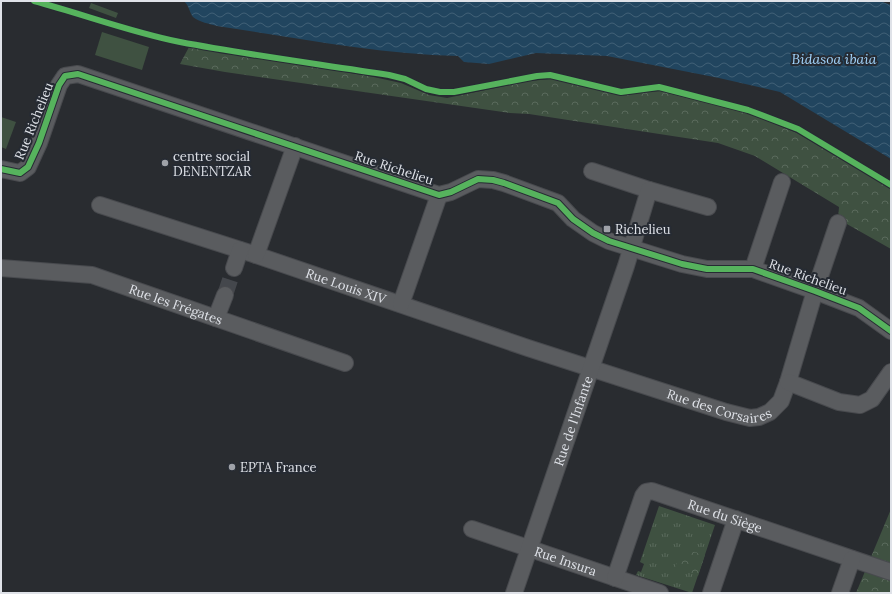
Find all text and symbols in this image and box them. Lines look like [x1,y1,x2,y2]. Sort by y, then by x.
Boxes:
water label: Bidasoa ibaia [792,50,877,68]
street label: Rue Richelieu [11,80,57,162]
street label: Rue Richelieu [352,147,436,189]
place label: centre social DENENTZAR [173,148,252,180]
marker: centre social DENENTZAR [160,158,170,168]
place label: Richelieu [615,221,671,238]
marker: Richelieu [602,224,612,234]
street label: Rue Richelieu [767,255,850,299]
street label: Rue Louis XIV [304,264,389,308]
street label: Rue les Frégates [127,280,225,328]
street label: Rue de l'Infante [550,374,596,468]
street label: Rue des Corsaires [665,385,774,426]
place label: EPTA France [240,459,317,476]
marker: EPTA France [227,462,237,472]
street label: Rue du Siège [686,495,765,536]
street label: Rue Insura [532,542,599,579]

